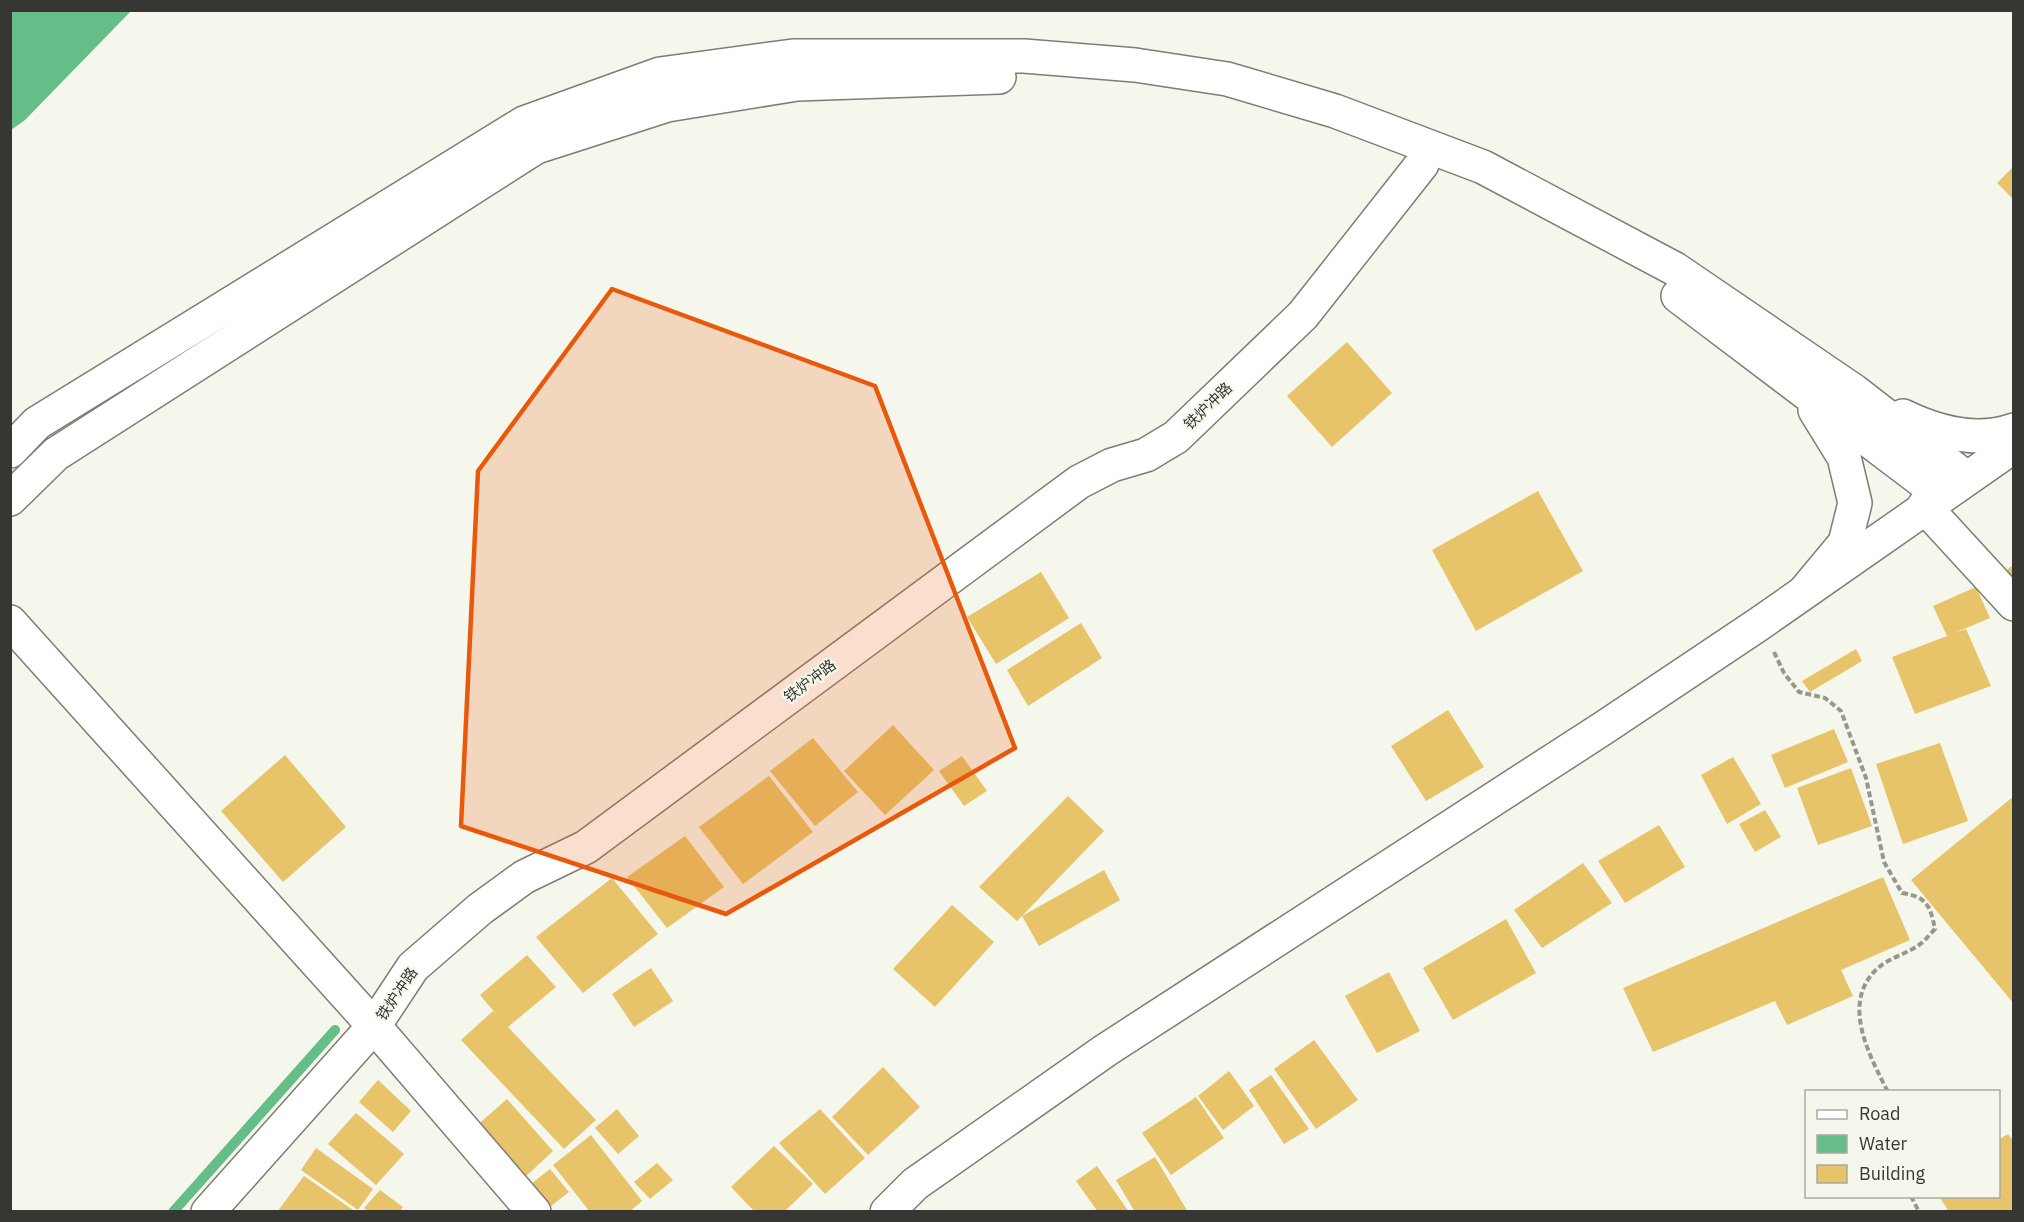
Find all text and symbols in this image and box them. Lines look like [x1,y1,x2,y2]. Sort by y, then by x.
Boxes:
street label: 铁炉冲路 [1179,378,1236,433]
street label: 铁炉冲路 [780,655,839,706]
street label: 铁炉冲路 [372,964,421,1024]
legend [1805,1090,2000,1198]
text: Road [1859,1102,1900,1125]
text: Water [1859,1132,1908,1155]
text: Building [1859,1162,1926,1185]

